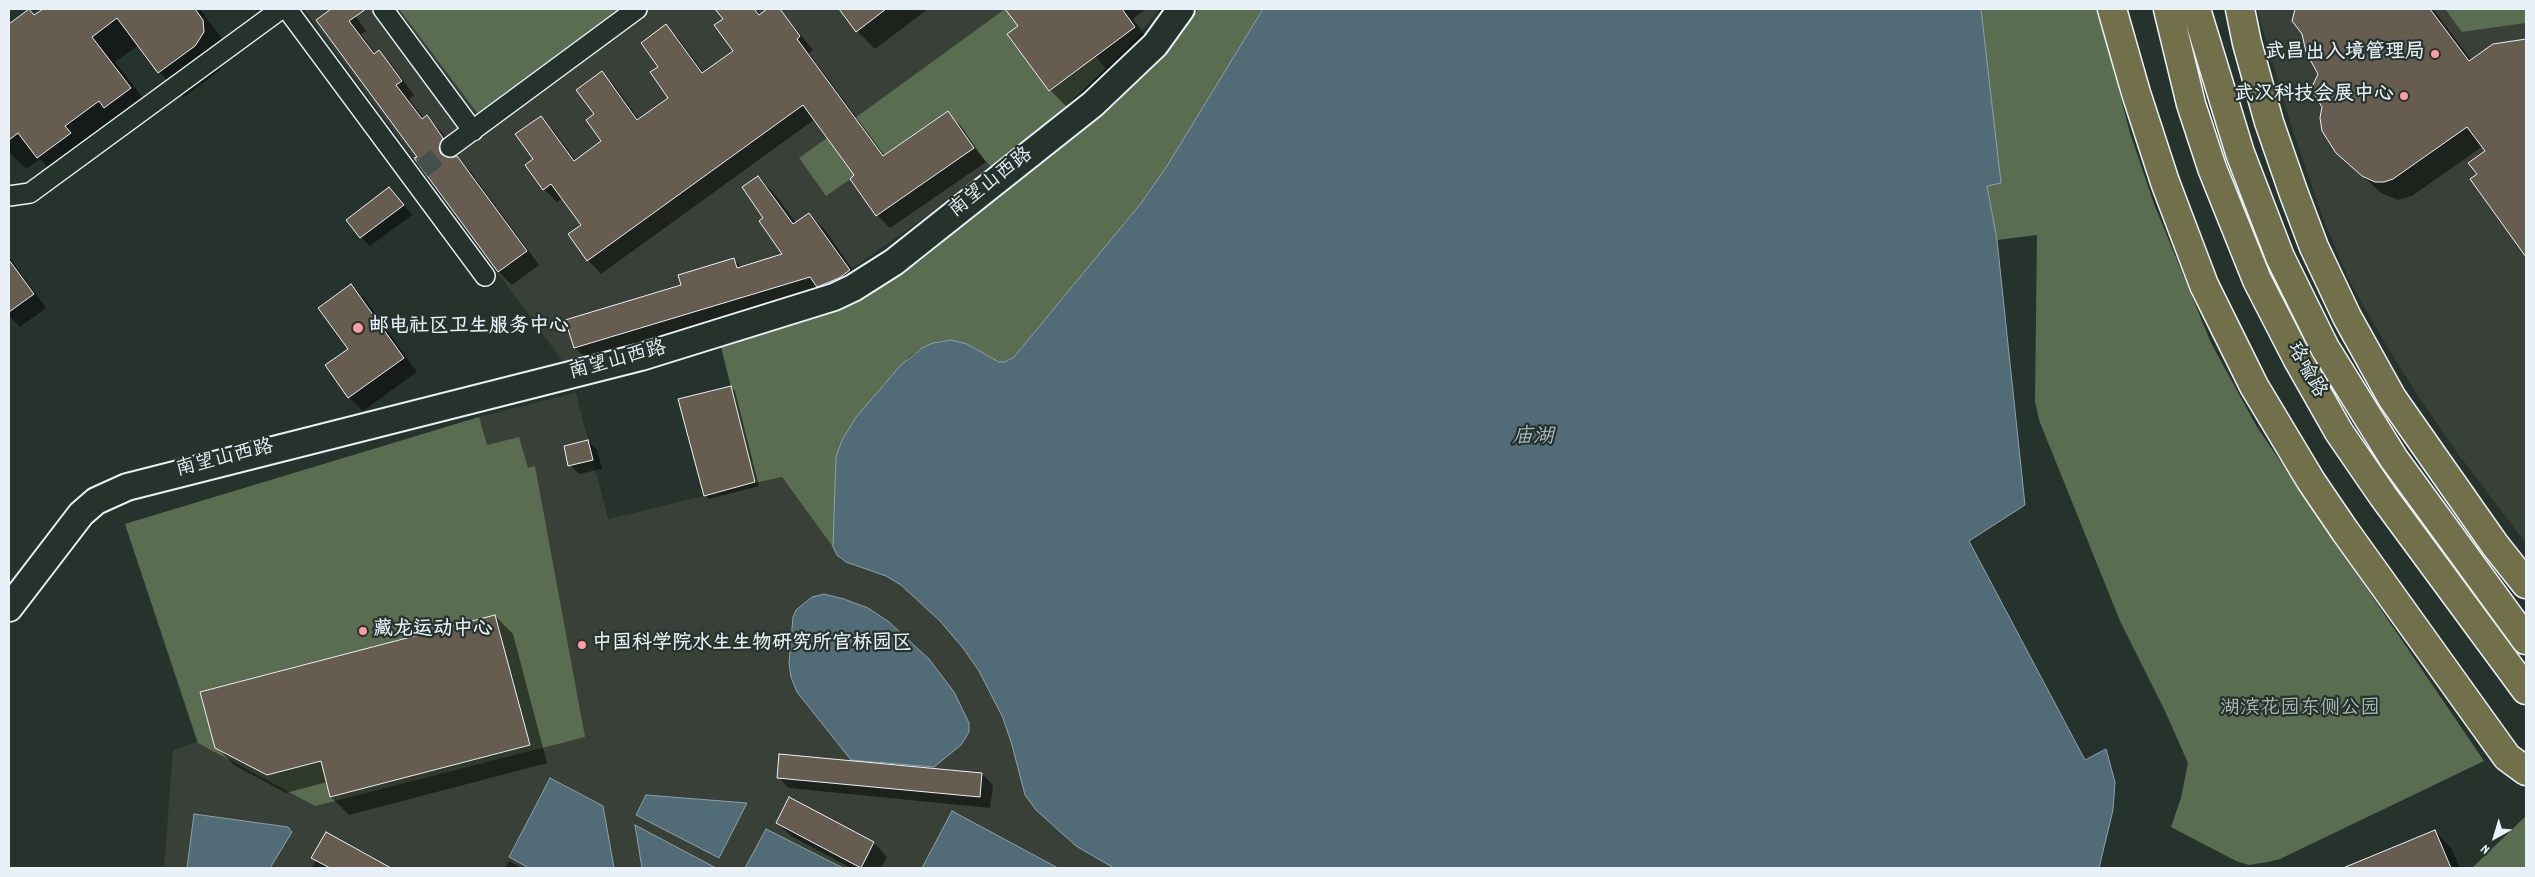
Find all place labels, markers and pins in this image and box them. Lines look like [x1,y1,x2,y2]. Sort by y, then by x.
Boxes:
place label: 武昌出入境管理局 [2265,42,2425,66]
marker: 武昌出入境管理局 [2429,48,2441,60]
place label: 武汉科技会展中心 [2234,84,2394,108]
marker: 武汉科技会展中心 [2398,90,2410,102]
place label: 邮电社区卫生服务中心 [369,316,569,340]
marker: 邮电社区卫生服务中心 [351,321,365,335]
place label: 藏龙运动中心 [373,619,493,643]
marker: 藏龙运动中心 [357,625,369,637]
place label: 中国科学院水生生物研究所官桥园区 [592,633,912,657]
marker: 中国科学院水生生物研究所官桥园区 [576,639,588,651]

